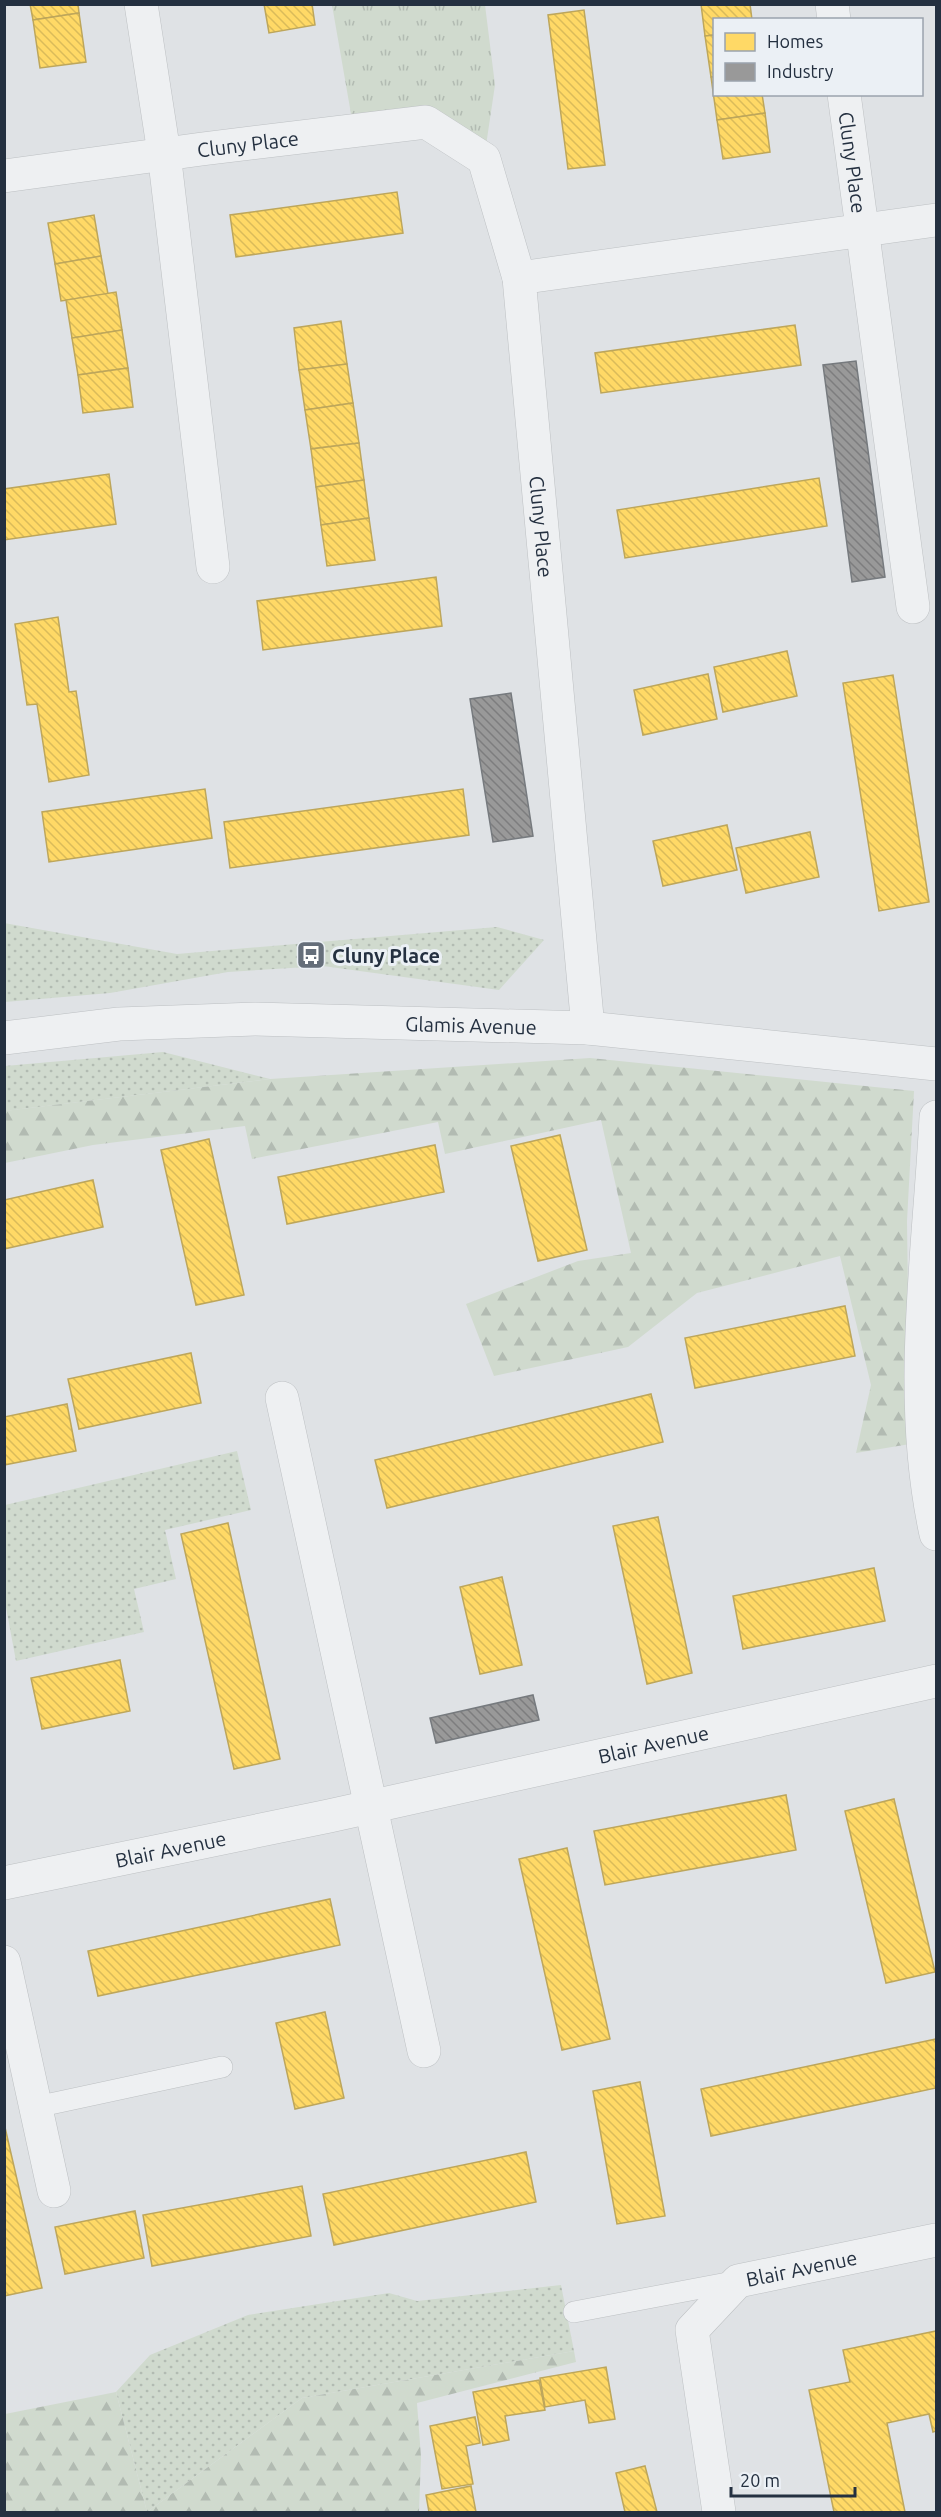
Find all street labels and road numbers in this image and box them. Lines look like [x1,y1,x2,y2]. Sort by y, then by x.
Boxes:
street label: Cluny Place [835,110,871,215]
street label: Cluny Place [196,126,300,161]
street label: Cluny Place [526,475,558,579]
street label: Glamis Avenue [405,1012,537,1038]
street label: Blair Avenue [596,1720,711,1767]
street label: Blair Avenue [113,1826,228,1871]
street label: Blair Avenue [744,2245,859,2291]

